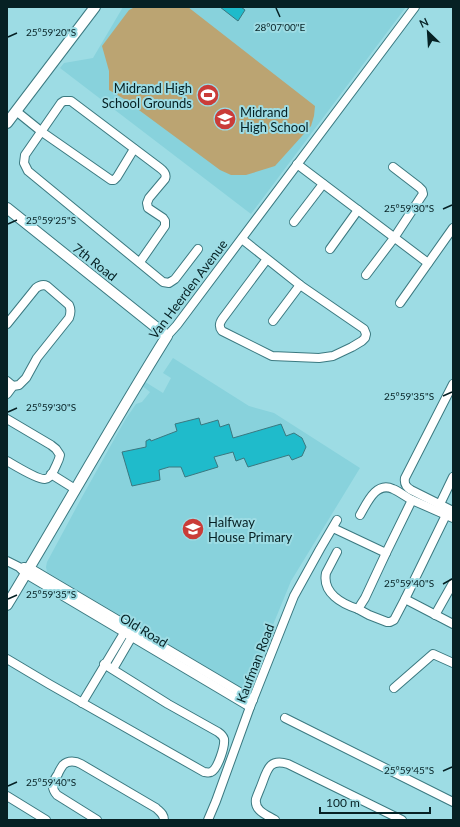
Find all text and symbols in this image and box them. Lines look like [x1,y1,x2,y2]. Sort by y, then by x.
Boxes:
north arrow [408,12,448,52]
text: N [417,15,430,30]
text: 28°07'00"E [255,21,305,33]
text: 25°59'20"S [26,26,76,38]
place label: Midrand High School Grounds [102,80,192,111]
sports icon: Midrand High School Grounds [195,82,221,108]
place label: Midrand High School [240,104,309,135]
school or university icon: Midrand High School [212,106,238,132]
text: 25°59'30"S [384,202,434,214]
text: 25°59'25"S [26,214,76,226]
street label: Van Heerden Avenue [145,236,231,342]
street label: 7th Road [70,240,120,284]
text: 25°59'35"S [384,390,434,402]
text: 25°59'30"S [26,401,76,413]
place label: Halfway House Primary [208,514,293,545]
school or university icon: Halfway House Primary [180,516,206,542]
text: 25°59'40"S [384,577,434,589]
text: 25°59'35"S [26,588,76,600]
street label: Old Road [117,610,171,650]
street label: Kaufman Road [233,621,277,705]
text: 25°59'45"S [384,764,434,776]
text: 25°59'40"S [26,776,76,788]
scale bar [320,789,430,815]
text: 100 m [326,795,360,810]

